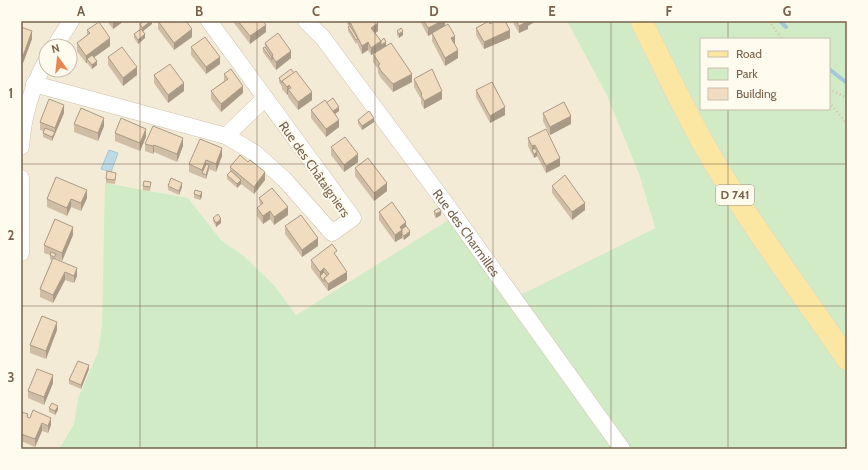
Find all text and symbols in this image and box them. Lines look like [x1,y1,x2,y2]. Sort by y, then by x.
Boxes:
text: A [77,3,86,19]
text: B [195,3,203,19]
text: C [312,3,320,19]
text: D [429,3,439,19]
text: E [548,3,556,19]
text: F [666,3,673,19]
text: G [783,3,792,19]
north arrow [38,38,78,78]
legend [700,38,830,110]
text: N [50,41,61,56]
text: Road [736,46,762,61]
text: Park [736,66,758,81]
text: 1 [9,85,13,101]
text: Building [736,86,778,101]
street label: Rue des Châtaigniers [276,118,354,221]
road number: D 741 [716,185,754,205]
street label: Rue des Charmilles [430,186,504,280]
text: 2 [8,227,15,243]
text: 3 [7,369,15,385]

